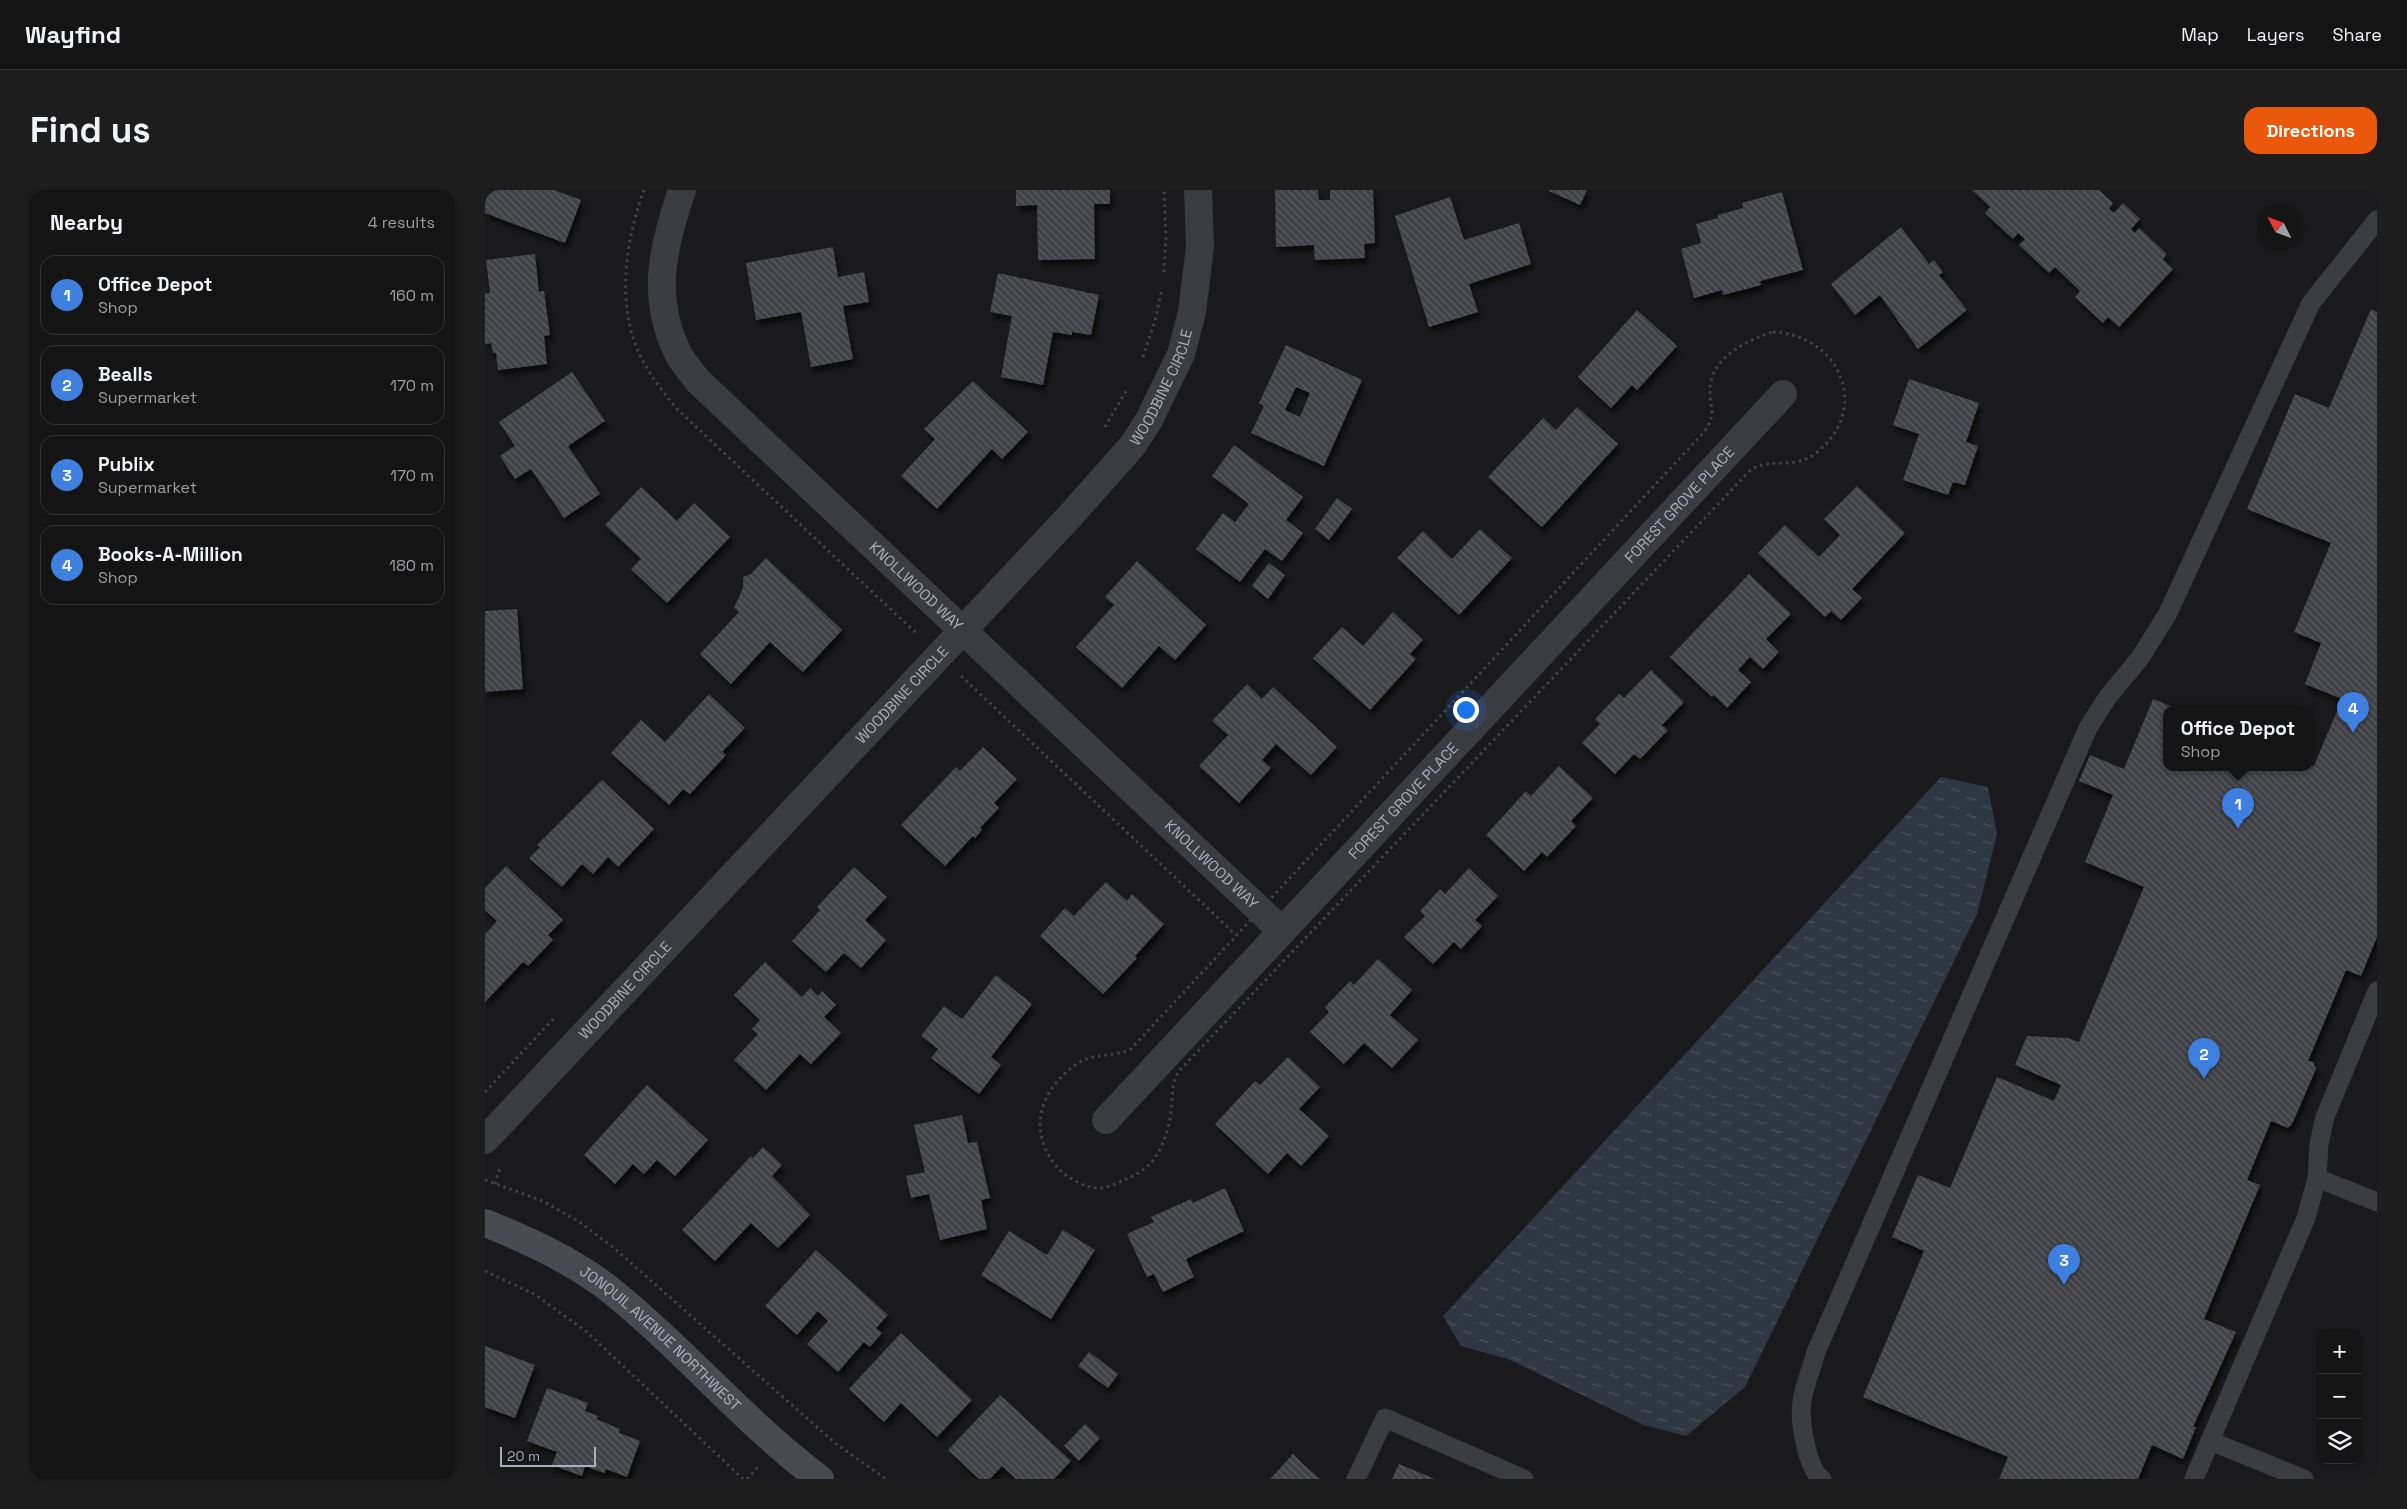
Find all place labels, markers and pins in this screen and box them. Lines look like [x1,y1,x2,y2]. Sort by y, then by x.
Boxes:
pin: 4 [2337,692,2369,733]
pin: 1 [2222,788,2254,829]
pin: 2 [2188,1038,2220,1079]
pin: 3 [2048,1244,2080,1285]

